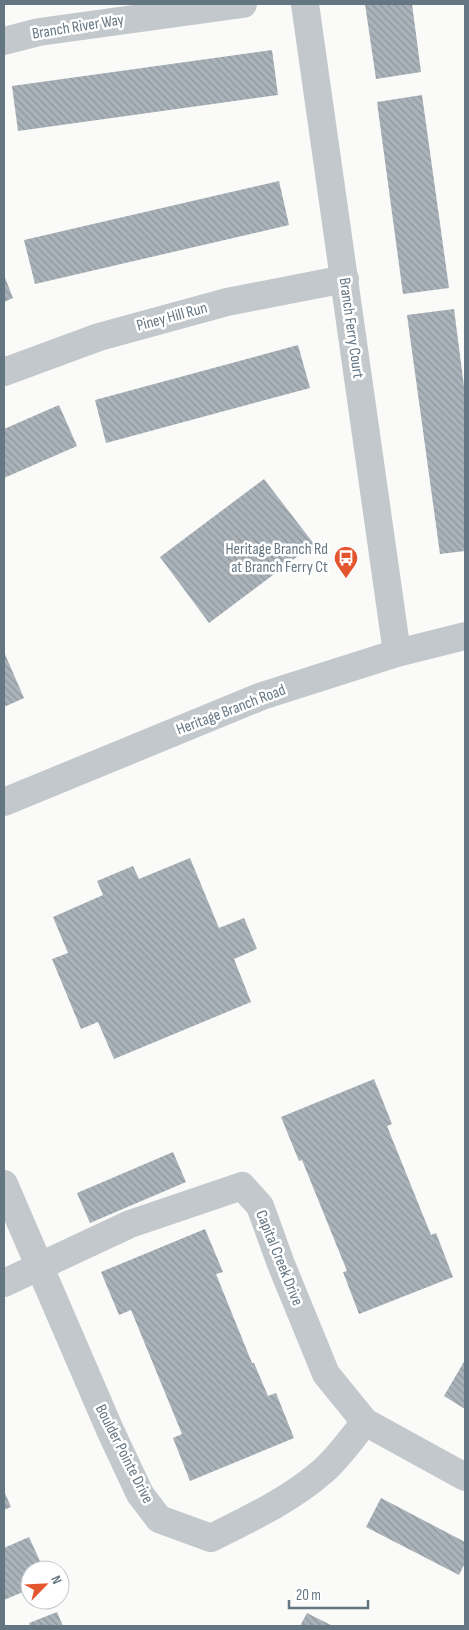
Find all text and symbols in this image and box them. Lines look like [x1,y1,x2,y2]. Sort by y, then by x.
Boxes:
street label: Branch River Way [31,10,125,44]
street label: Branch Ferry Court [335,277,367,380]
street label: Piney Hill Run [135,298,209,336]
place label: Heritage Branch Rd at Branch Ferry Ct [225,540,328,577]
bus stop icon: Heritage Branch Rd at Branch Ferry Ct [333,545,359,579]
street label: Heritage Branch Road [174,680,288,740]
street label: Capital Creek Drive [251,1208,307,1308]
street label: Boulder Pointe Drive [91,1401,157,1507]
north arrow [20,1560,70,1610]
text: N [47,1573,66,1587]
scale bar [289,1578,368,1610]
text: 20 m [296,1586,321,1605]

